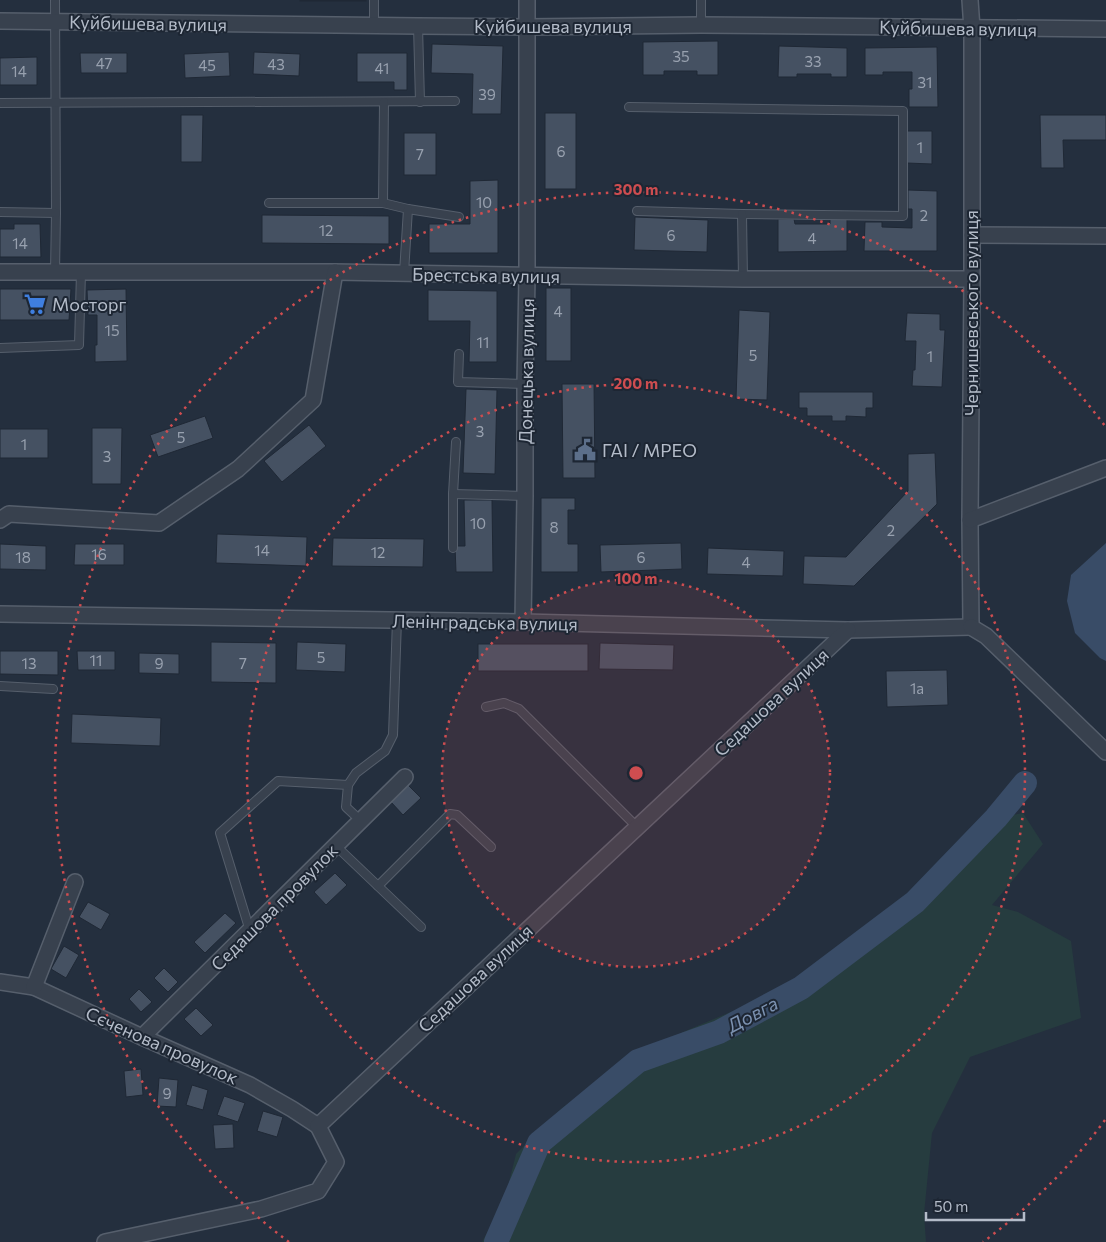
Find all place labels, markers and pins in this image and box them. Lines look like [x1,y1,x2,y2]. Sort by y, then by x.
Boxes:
supermarket icon: Мосторг [22,291,48,317]
place label: Мосторг [52,293,126,315]
public building icon: ГАІ / МРЕО [572,437,598,463]
place label: ГАІ / МРЕО [602,439,697,461]
centre of rings [627,764,645,782]

